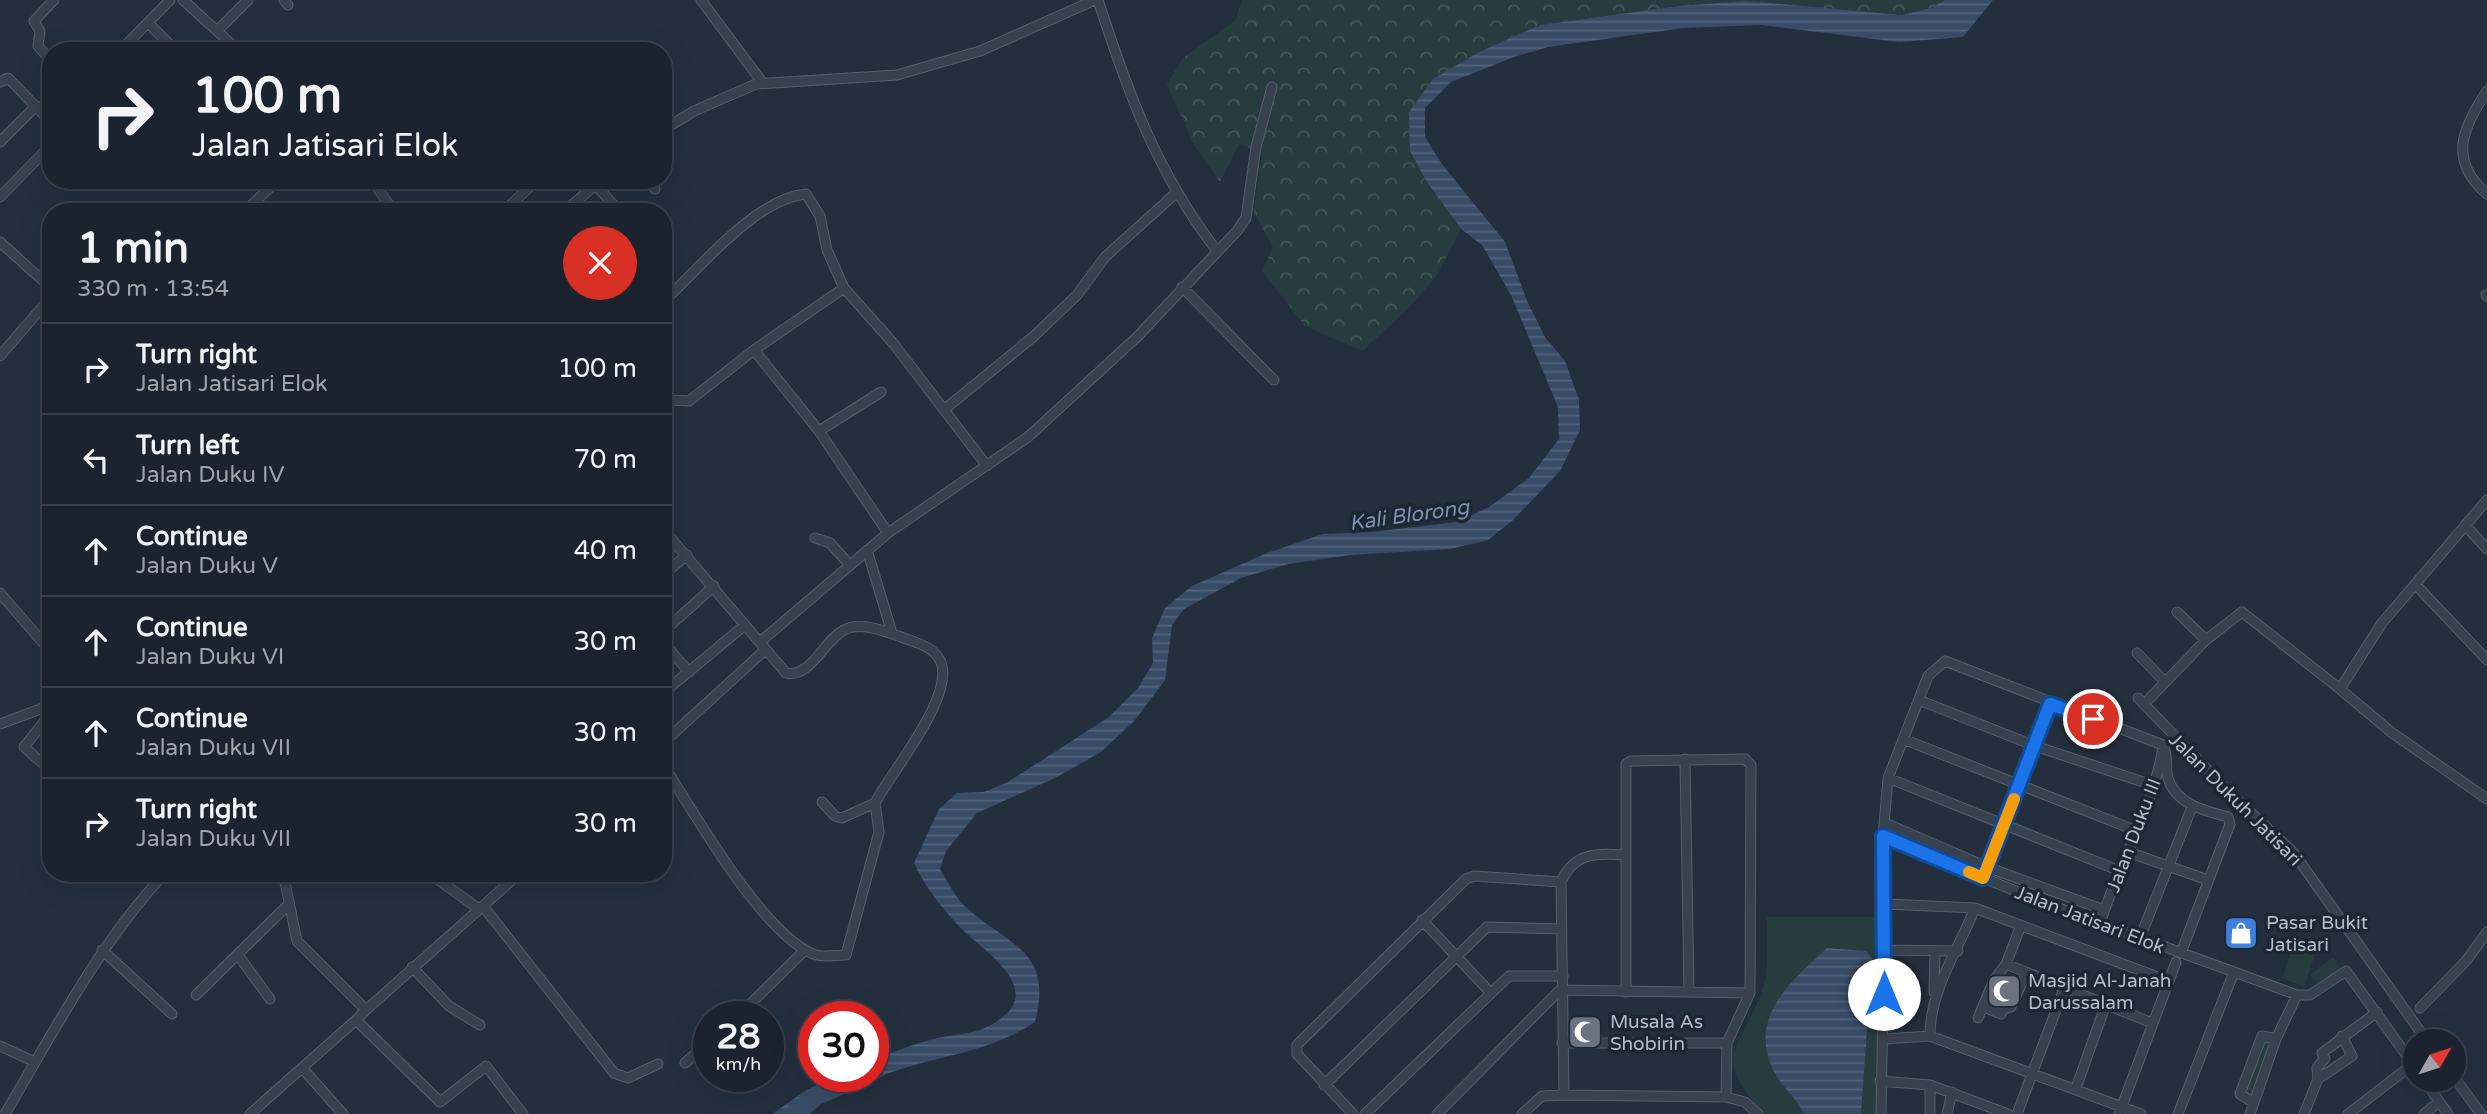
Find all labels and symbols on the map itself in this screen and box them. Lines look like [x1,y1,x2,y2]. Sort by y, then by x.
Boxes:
water label: Kali Blorong [1348,494,1472,536]
pin [2063,689,2123,749]
street label: Jalan Dukuh Jatisari [2164,729,2306,871]
street label: Jalan Duku III [2102,775,2166,895]
street label: Jalan Jatisari Elok [2012,881,2167,959]
place label: Pasar Bukit Jatisari [2266,912,2368,956]
shop icon: Pasar Bukit Jatisari [2222,914,2260,952]
position arrow [1847,957,1921,1031]
place label: Masjid Al-Janah Darussalam [2028,970,2171,1014]
mosque icon: Masjid Al-Janah Darussalam [1985,972,2023,1010]
speed limit sign: 30 [798,1001,889,1092]
place label: Musala As Shobirin [1610,1011,1703,1055]
mosque icon: Musala As Shobirin [1566,1013,1604,1051]
north arrow [2403,1029,2466,1092]

